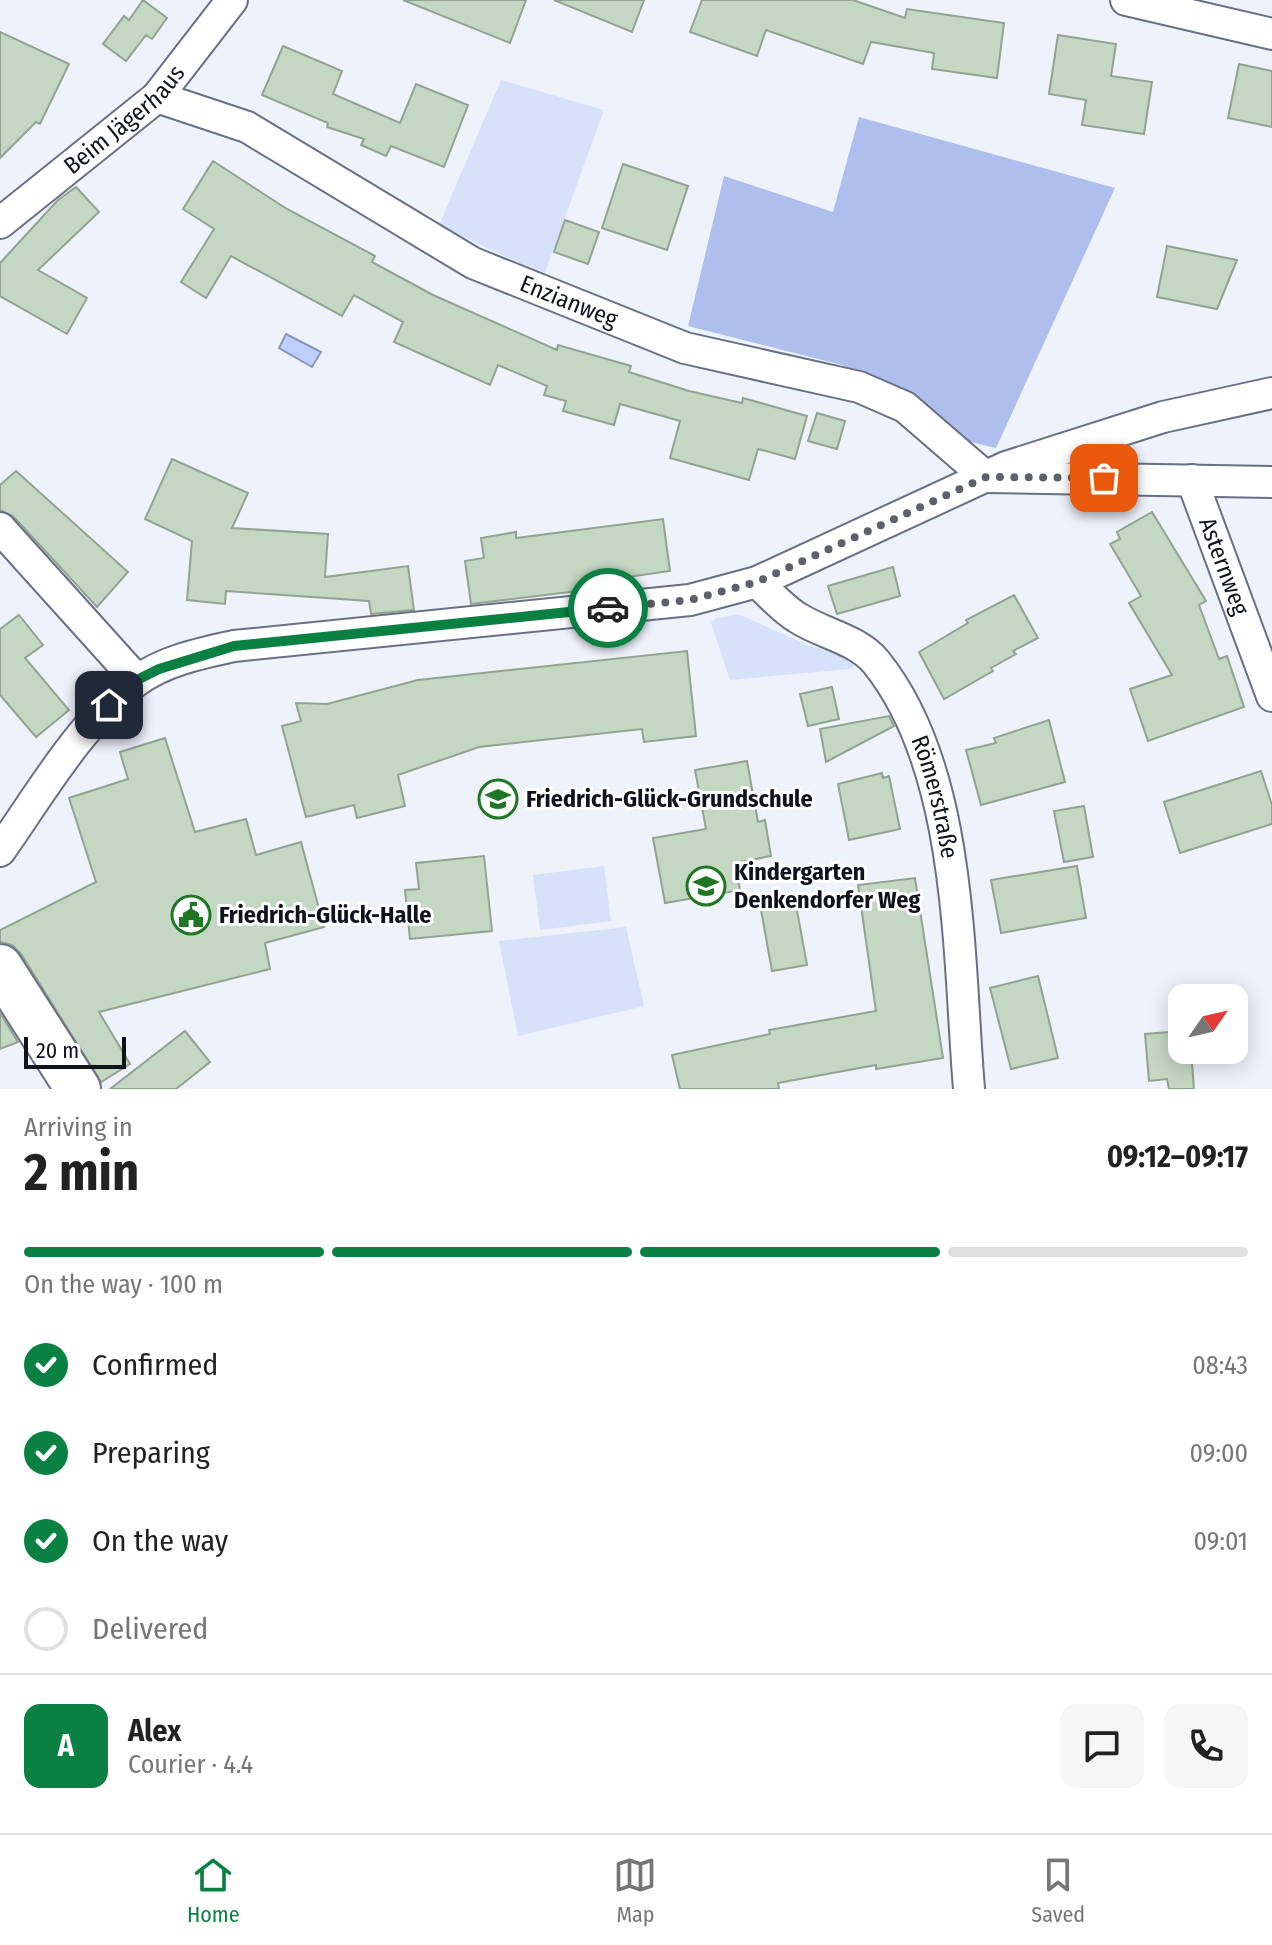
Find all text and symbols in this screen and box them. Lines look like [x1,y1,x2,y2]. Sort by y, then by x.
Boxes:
street label: Beim Jägerhaus [58,60,190,180]
street label: Enzianweg [516,269,622,334]
pin [1070,444,1138,512]
icon: bag [1082,456,1126,500]
street label: Asternweg [1193,514,1255,620]
courier [568,568,648,648]
icon: car [586,586,630,630]
pin [75,671,143,739]
icon: home [87,683,131,727]
street label: Römerstraße [906,731,964,860]
school or university icon: Friedrich-Glück-Grundschule [477,778,519,820]
place label: Friedrich-Glück-Grundschule [526,785,813,813]
place label: Kindergarten Denkendorfer Weg [734,858,920,914]
school or university icon: Kindergarten Denkendorfer Weg [685,865,727,907]
public building icon: Friedrich-Glück-Halle [170,894,212,936]
place label: Friedrich-Glück-Halle [219,901,431,929]
north arrow [1168,984,1248,1064]
map controls [1168,984,1248,1064]
scale bar [24,1033,126,1069]
text: 20 m [36,1037,79,1064]
text: Arriving in [24,1112,133,1143]
text: 09:12–09:17 [1107,1139,1248,1175]
text: 2 min [24,1141,139,1204]
text: On the way · 100 m [24,1269,223,1300]
icon: check [24,1343,68,1387]
text: Confirmed [92,1347,218,1383]
text: 08:43 [1192,1350,1248,1381]
icon: check [24,1431,68,1475]
text: Preparing [92,1435,210,1471]
text: 09:00 [1189,1438,1248,1469]
icon: check [24,1519,68,1563]
text: On the way [92,1523,228,1559]
text: 09:01 [1193,1526,1248,1557]
text: Delivered [92,1611,208,1647]
button: chat [1060,1704,1144,1788]
button: phone [1164,1704,1248,1788]
text: Alex [128,1713,181,1749]
text: A [58,1728,74,1764]
text: Courier · 4.4 [128,1749,253,1780]
tab: Home [187,1853,240,1928]
tab: Map [613,1853,657,1928]
tab: Saved [1031,1853,1085,1928]

